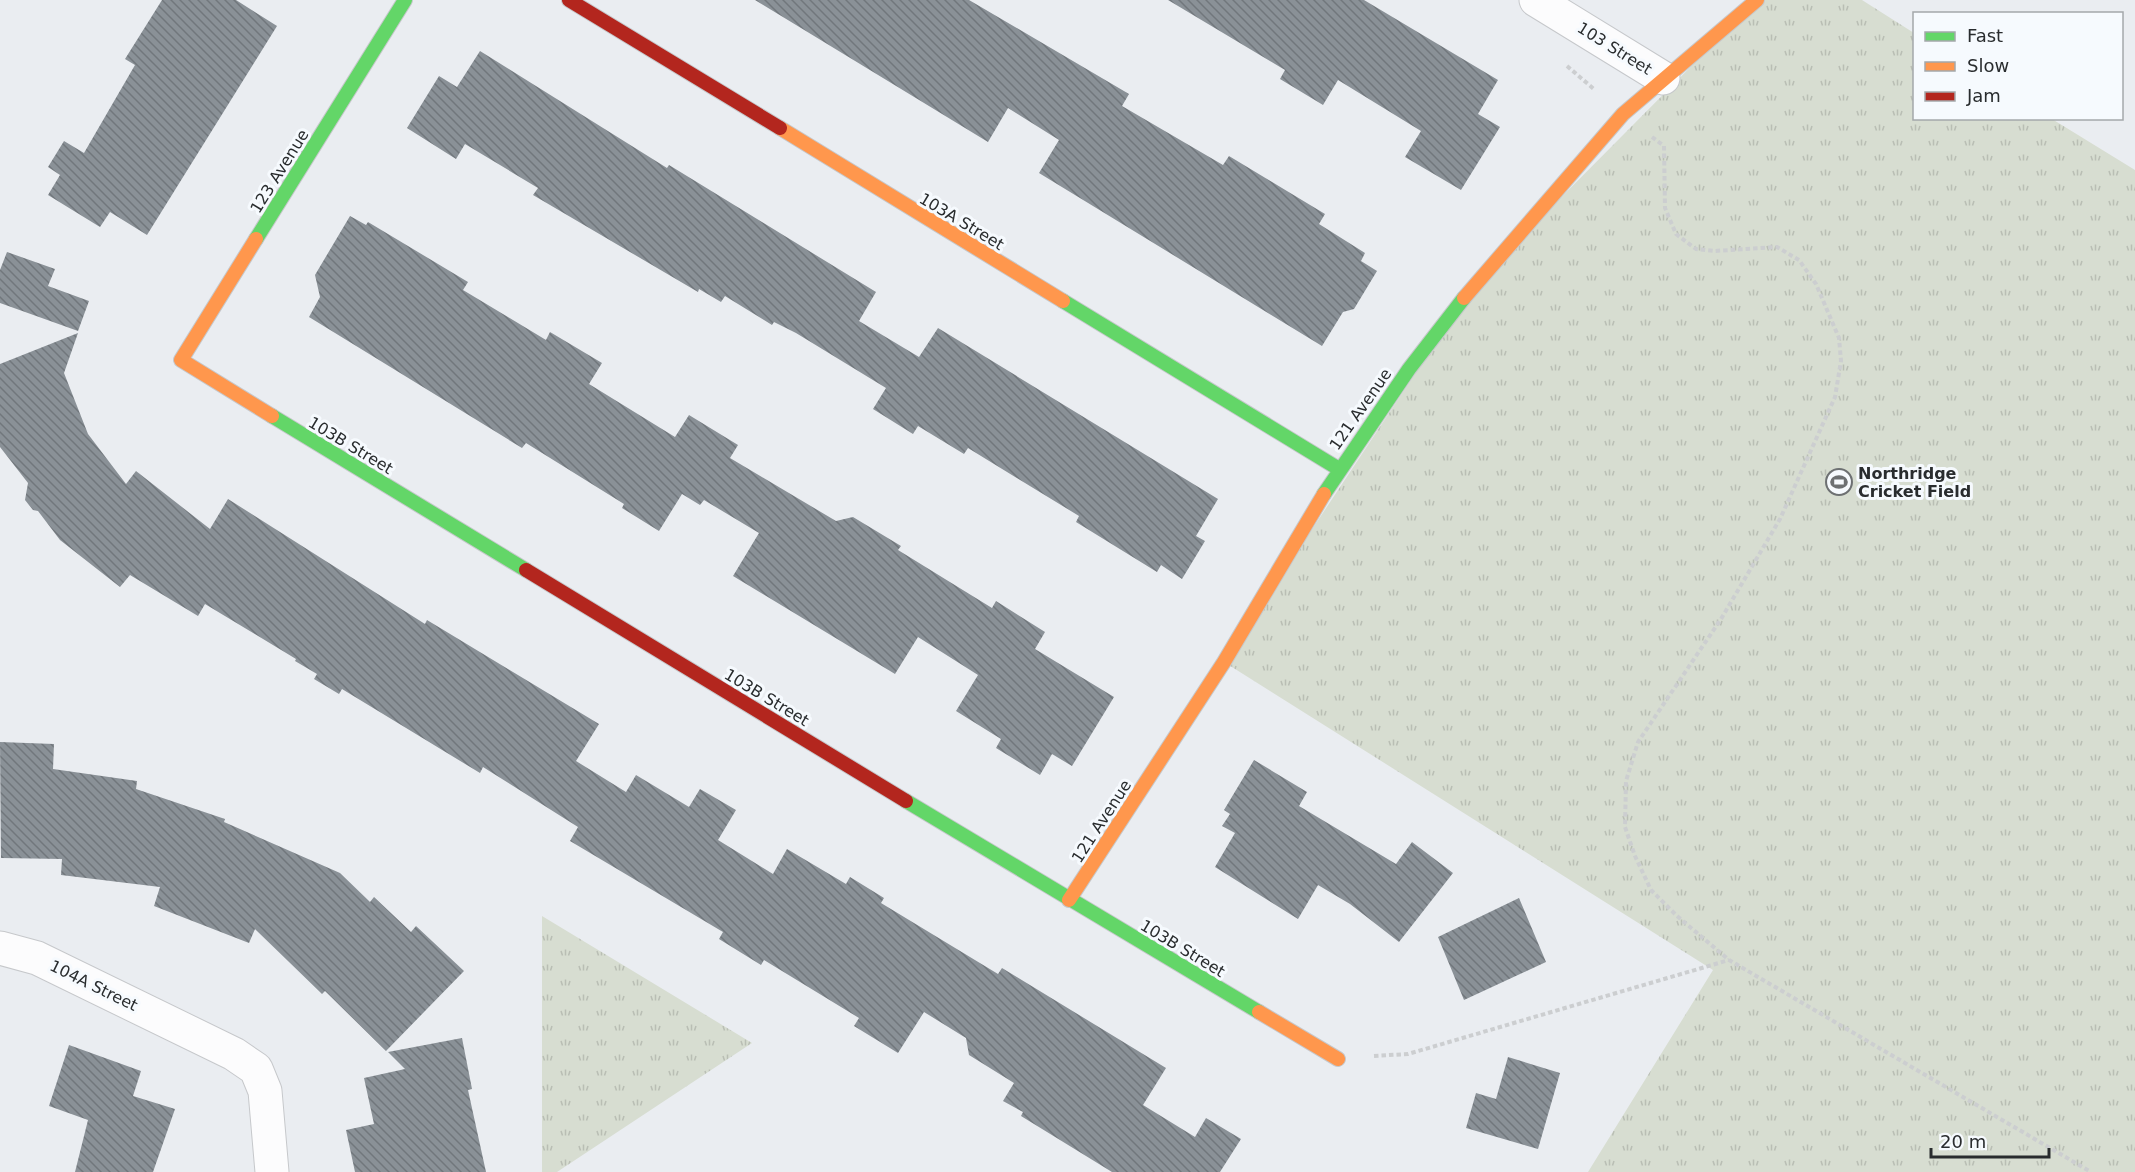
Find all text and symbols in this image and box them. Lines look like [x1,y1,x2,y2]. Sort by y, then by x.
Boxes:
legend [1913,12,2123,120]
street label: 103 Street [1574,18,1655,79]
text: Fast [1967,25,2003,46]
text: Slow [1967,55,2009,76]
text: Jam [1966,85,2001,106]
street label: 123 Avenue [246,126,313,217]
street label: 103A Street [916,189,1007,254]
street label: 121 Avenue [1325,365,1395,454]
street label: 103B Street [305,413,396,478]
place label: Northridge Cricket Field [1858,464,1971,501]
sports icon: Northridge Cricket Field [1824,467,1854,497]
street label: 103B Street [721,665,812,730]
street label: 121 Avenue [1068,776,1135,866]
street label: 103B Street [1137,916,1228,981]
street label: 104A Street [47,956,141,1015]
scale bar [1931,1121,2050,1159]
text: 20 m [1940,1131,1986,1152]

